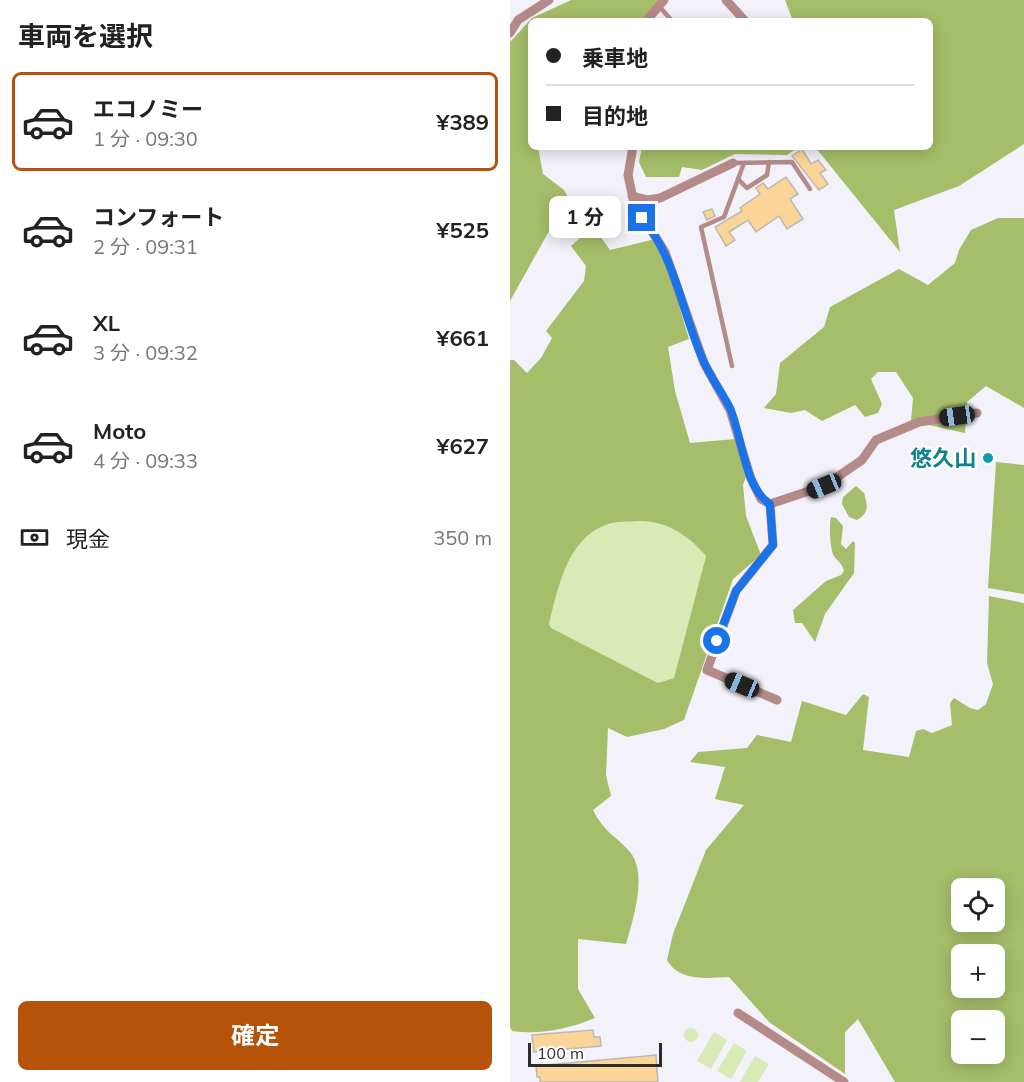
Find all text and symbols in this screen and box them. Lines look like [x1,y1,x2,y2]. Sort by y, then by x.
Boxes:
text: 車両を選択 [18,19,153,53]
text: 乗車地 [582,44,648,72]
icon: car [21,95,75,149]
text: エコノミー [93,95,203,123]
text: 目的地 [582,102,648,130]
text: ¥389 [436,108,489,136]
text: 1 分 · 09:30 [93,126,198,151]
callout: 1 分 [549,197,621,239]
icon: car [21,203,75,257]
text: コンフォート [93,203,224,231]
text: 1 分 [566,204,604,229]
route end [628,204,655,231]
text: ¥525 [436,216,489,244]
text: 2 分 · 09:31 [93,234,198,259]
text: XL [93,309,120,337]
icon: car [21,311,75,365]
text: ¥661 [436,324,489,352]
text: 3 分 · 09:32 [93,340,198,365]
car [938,405,976,427]
text: Moto [93,417,146,445]
icon: car [21,419,75,473]
text: ¥627 [436,432,489,460]
place label: 悠久山 [910,444,976,472]
text: 4 分 · 09:33 [93,448,198,473]
marker: 悠久山 [981,451,995,465]
car [804,471,844,501]
icon: cash [18,521,51,554]
text: 現金 [66,525,110,553]
text: 350 m [433,525,492,550]
route start [703,627,730,654]
car [722,670,762,700]
map controls [951,878,1005,1064]
button: locate [951,878,1005,932]
button: + [951,944,1005,998]
button: 確定 [18,1001,492,1070]
button: − [951,1010,1005,1064]
scale bar [528,1040,662,1068]
text: 100 m [537,1043,584,1063]

